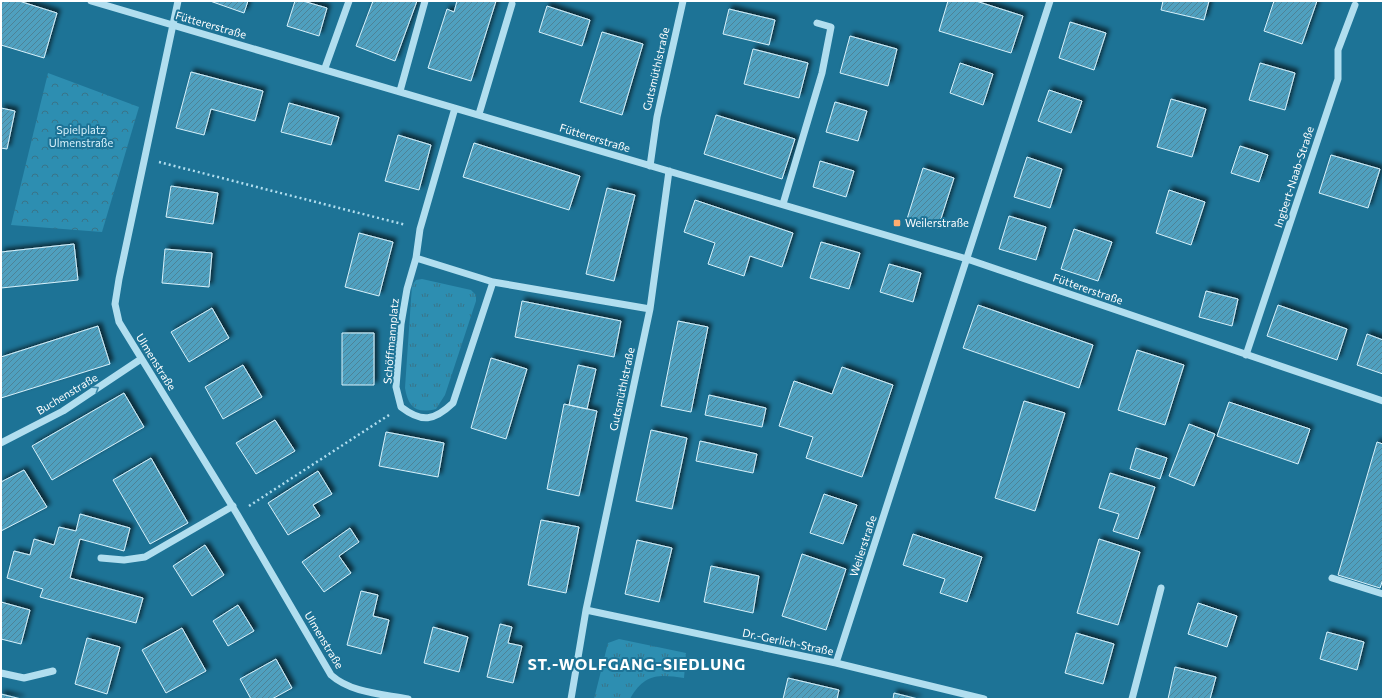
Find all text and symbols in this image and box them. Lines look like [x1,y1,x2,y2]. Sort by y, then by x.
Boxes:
street label: Füttererstraße [174,8,248,41]
street label: Gutsmüthlstraße [640,26,671,112]
street label: Füttererstraße [558,121,632,155]
park label: Spielplatz Ulmenstraße [49,123,113,149]
street label: Ingbert-Naab-Straße [1271,124,1316,229]
place label: Weilerstraße [905,216,969,229]
marker: Weilerstraße [892,218,902,228]
street label: Füttererstraße [1051,270,1125,307]
street label: Schöffmannplatz [380,297,401,384]
street label: Ulmenstraße [134,331,179,393]
street label: Gutsmüthlstraße [606,346,637,432]
street label: Buchenstraße [34,370,100,417]
one-way arrow [92,386,99,394]
street label: Weilerstraße [846,513,879,578]
street label: Ulmenstraße [302,609,347,671]
street label: Dr.-Gerlich-Straße [741,626,835,658]
district label: ST.-WOLFGANG-SIEDLUNG [528,655,746,673]

